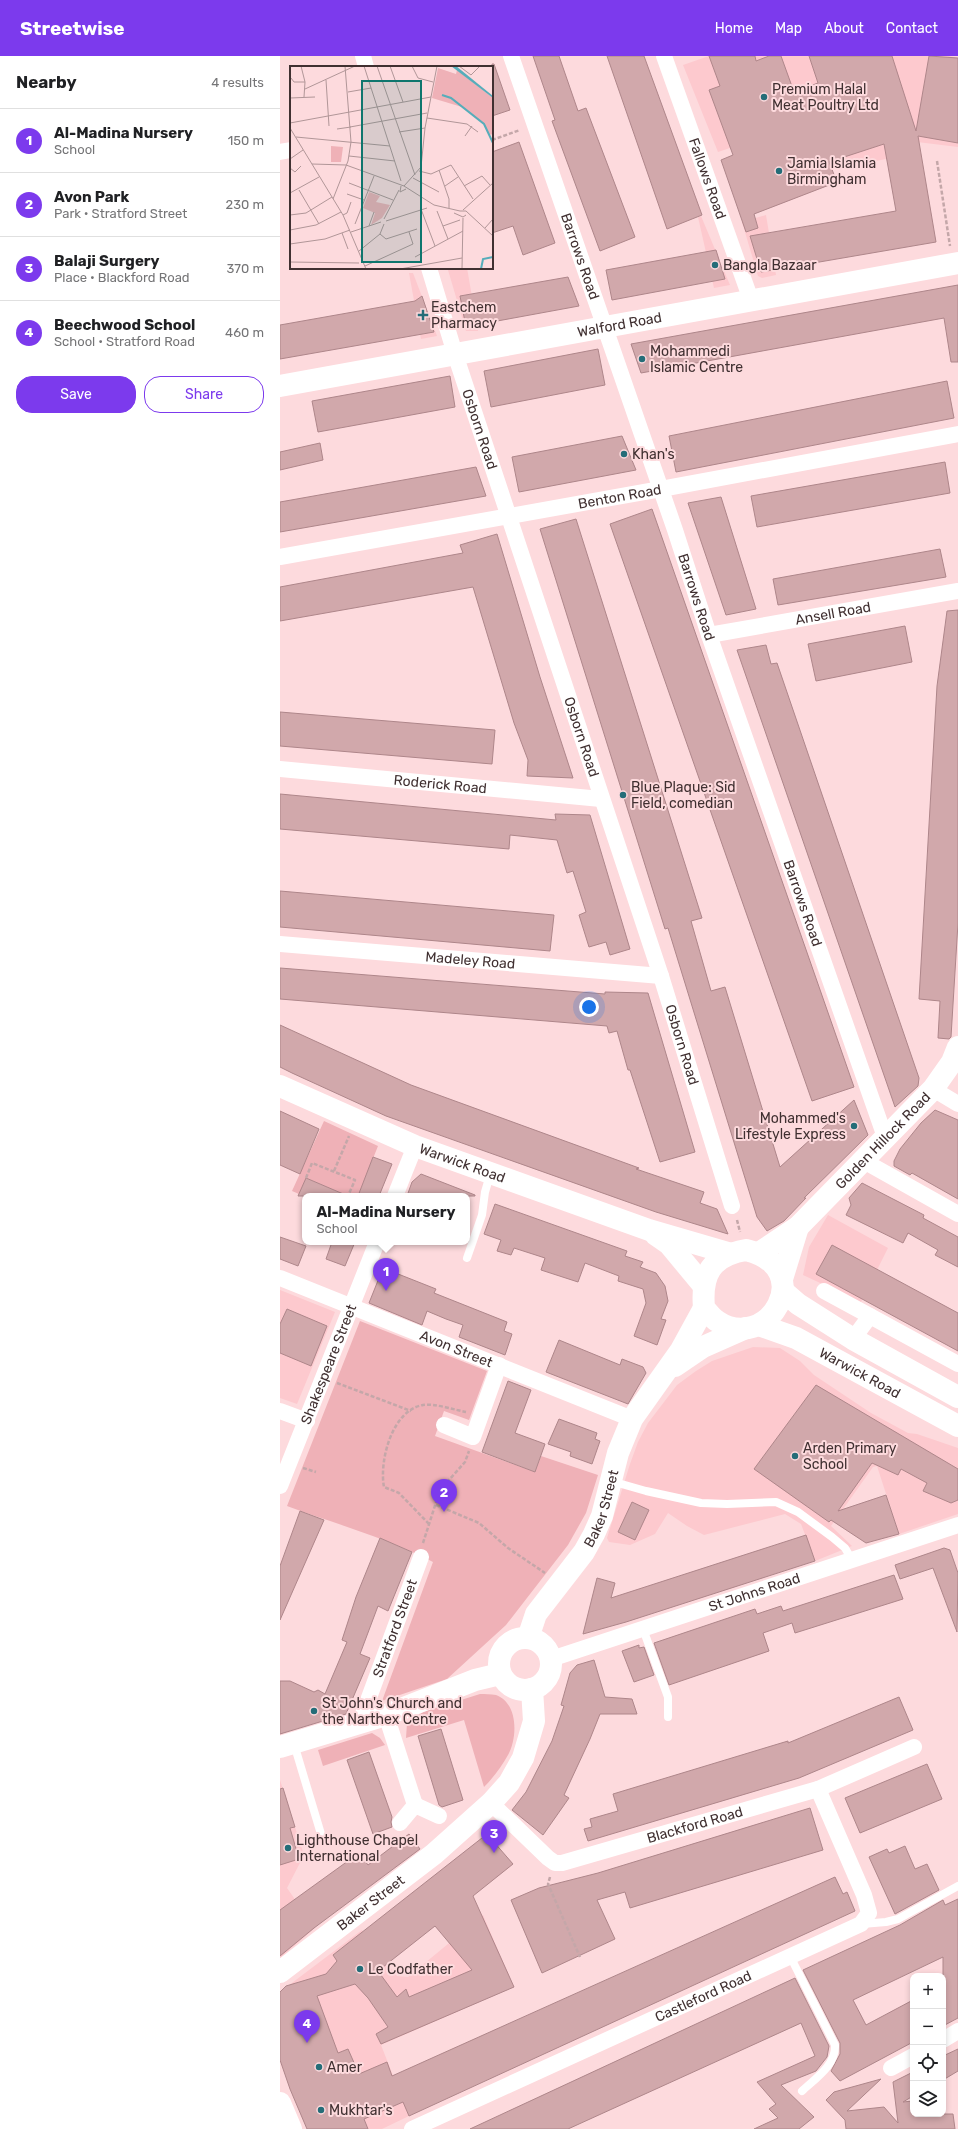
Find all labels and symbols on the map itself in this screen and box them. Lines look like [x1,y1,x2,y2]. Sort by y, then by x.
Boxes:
inset map [290,66,493,269]
place label: Premium Halal Meat Poultry Ltd [772,81,879,114]
marker: Premium Halal Meat Poultry Ltd [759,92,769,102]
street label: Fallows Road [685,136,729,222]
place label: Jamia Islamia Birmingham [787,155,876,188]
marker: Jamia Islamia Birmingham [774,166,784,176]
street label: Barrows Road [557,211,603,302]
place label: Bangla Bazaar [723,257,817,274]
marker: Bangla Bazaar [710,260,720,270]
place label: Eastchem Pharmacy [431,299,497,332]
street label: Walford Road [576,309,663,341]
marker: Eastchem Pharmacy [418,310,428,320]
place label: Mohammedi Islamic Centre [650,343,743,376]
marker: Mohammedi Islamic Centre [637,354,647,364]
street label: Osborn Road [458,387,501,472]
place label: Khan's [632,446,675,463]
marker: Khan's [619,449,629,459]
street label: Benton Road [577,481,663,513]
street label: Barrows Road [674,552,718,643]
street label: Ansell Road [794,599,872,629]
street label: Osborn Road [560,695,602,779]
street label: Roderick Road [393,772,488,797]
place label: Blue Plaque: Sid Field, comedian [631,779,736,812]
marker: Blue Plaque: Sid Field, comedian [618,790,628,800]
street label: Barrows Road [780,858,825,949]
street label: Madeley Road [425,948,516,973]
your location [579,997,599,1017]
street label: Osborn Road [661,1002,702,1087]
street label: Golden Hillock Road [832,1089,934,1193]
place label: Mohammed's Lifestyle Express [735,1110,846,1143]
marker: Mohammed's Lifestyle Express [849,1121,859,1131]
street label: Warwick Road [417,1140,507,1187]
pin: 1 [373,1258,399,1291]
street label: Shakespeare Street [297,1301,361,1427]
street label: Avon Street [417,1327,496,1372]
street label: Warwick Road [816,1344,903,1402]
place label: Arden Primary School [803,1440,897,1473]
marker: Arden Primary School [790,1451,800,1461]
street label: Baker Street [580,1468,623,1550]
pin: 2 [431,1479,457,1512]
street label: St Johns Road [706,1570,802,1616]
street label: Stratford Street [369,1576,421,1680]
place label: St John's Church and the Narthex Centre [322,1695,462,1728]
marker: St John's Church and the Narthex Centre [309,1706,319,1716]
street label: Blackford Road [645,1803,745,1847]
pin: 3 [481,1820,507,1853]
place label: Lighthouse Chapel International [296,1832,418,1865]
marker: Lighthouse Chapel International [283,1843,293,1853]
street label: Baker Street [334,1871,408,1934]
place label: Le Codfather [368,1961,453,1978]
marker: Le Codfather [355,1964,365,1974]
street label: Castleford Road [652,1967,754,2026]
pin: 4 [294,2010,320,2043]
place label: Amer [327,2059,363,2076]
marker: Amer [314,2062,324,2072]
place label: Mukhtar's [329,2102,393,2119]
marker: Mukhtar's [316,2105,326,2115]

